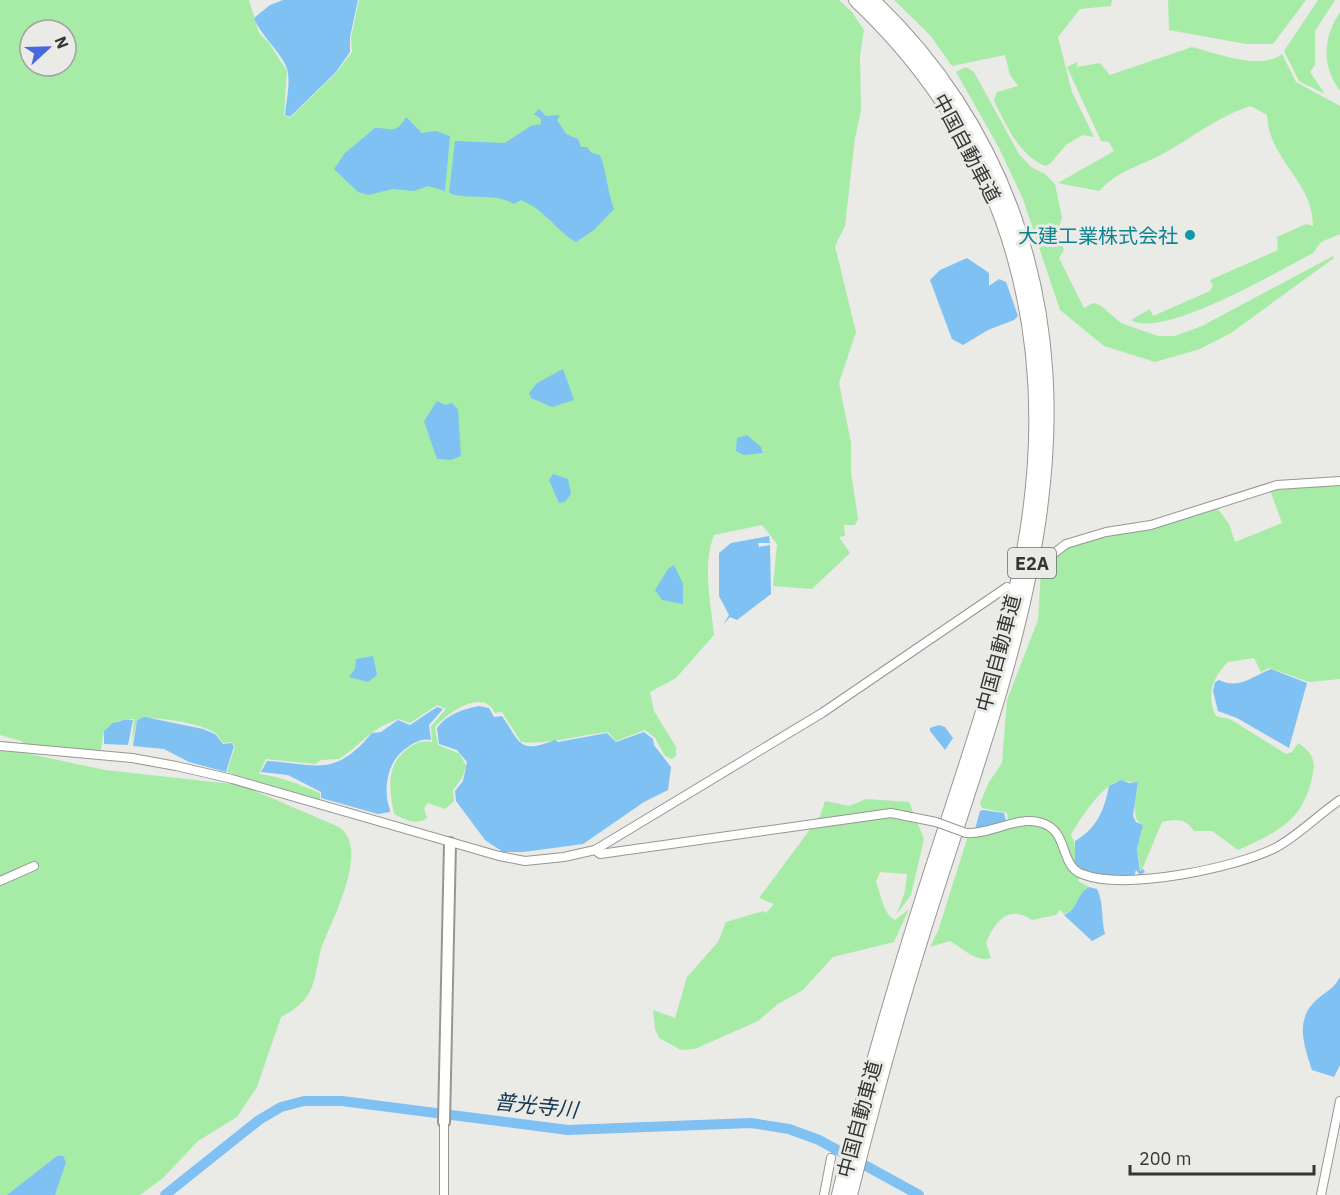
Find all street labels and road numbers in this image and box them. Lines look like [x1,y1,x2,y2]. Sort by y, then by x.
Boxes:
street label: 中国自動車道 [927,89,1007,207]
road number: E2A [1008,548,1056,578]
street label: 中国自動車道 [969,592,1027,714]
street label: 中国自動車道 [830,1058,888,1180]

